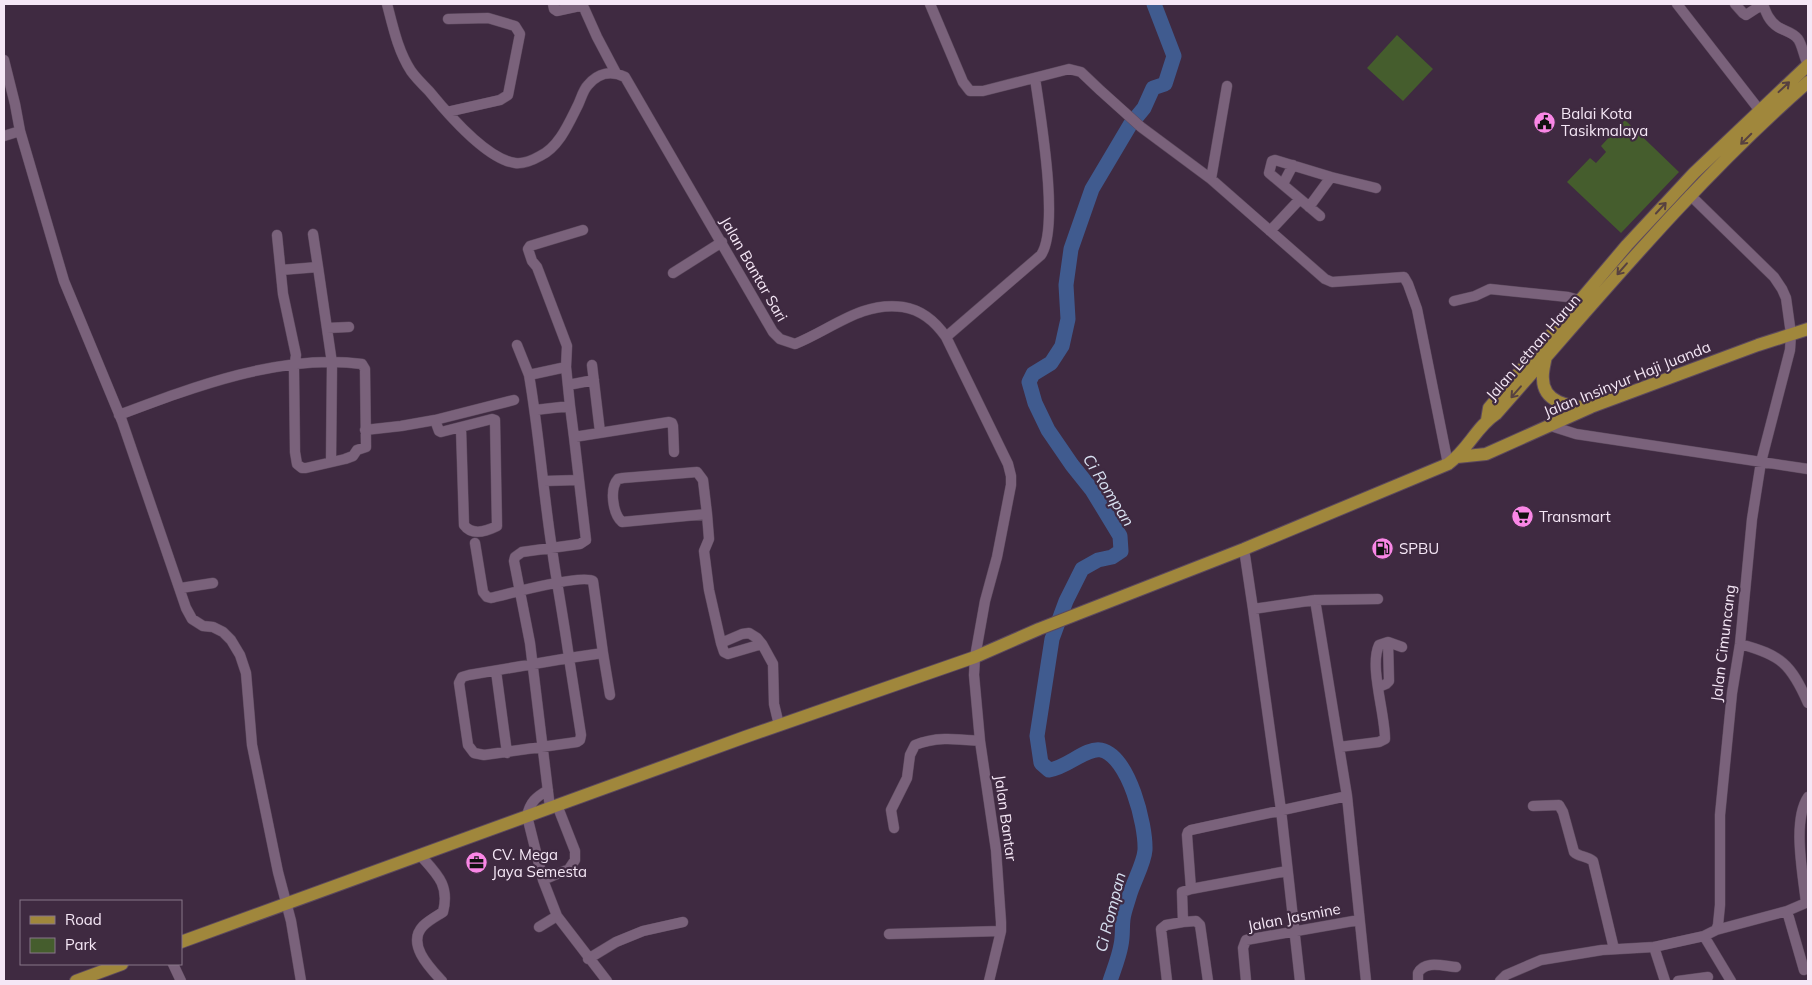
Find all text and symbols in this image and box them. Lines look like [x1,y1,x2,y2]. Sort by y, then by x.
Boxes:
one-way arrow [1778,81,1790,93]
place label: Balai Kota Tasikmalaya [1561,104,1648,140]
public building icon: Balai Kota Tasikmalaya [1533,110,1557,134]
one-way arrow [1740,133,1753,145]
one-way arrow [1655,202,1667,215]
street label: Jalan Bantar Sari [716,213,792,325]
one-way arrow [1617,262,1628,275]
street label: Jalan Letnan Harun [1482,290,1584,404]
street label: Jalan Insinyur Haji Juanda [1541,337,1713,421]
one-way arrow [1510,385,1522,398]
water label: Ci Rompan [1079,450,1139,530]
supermarket icon: Transmart [1511,504,1535,528]
place label: Transmart [1539,507,1611,526]
fuel station icon: SPBU [1371,536,1395,560]
place label: SPBU [1399,539,1439,558]
street label: Jalan Cimuncang [1706,583,1740,703]
street label: Jalan Bantar [991,774,1022,863]
place label: CV. Mega Jaya Semesta [492,845,587,881]
office icon: CV. Mega Jaya Semesta [464,851,488,875]
water label: Ci Rompan [1090,870,1130,954]
street label: Jalan Jasmine [1246,899,1342,935]
legend [20,900,182,965]
text: Road [65,910,102,929]
text: Park [65,935,97,954]

